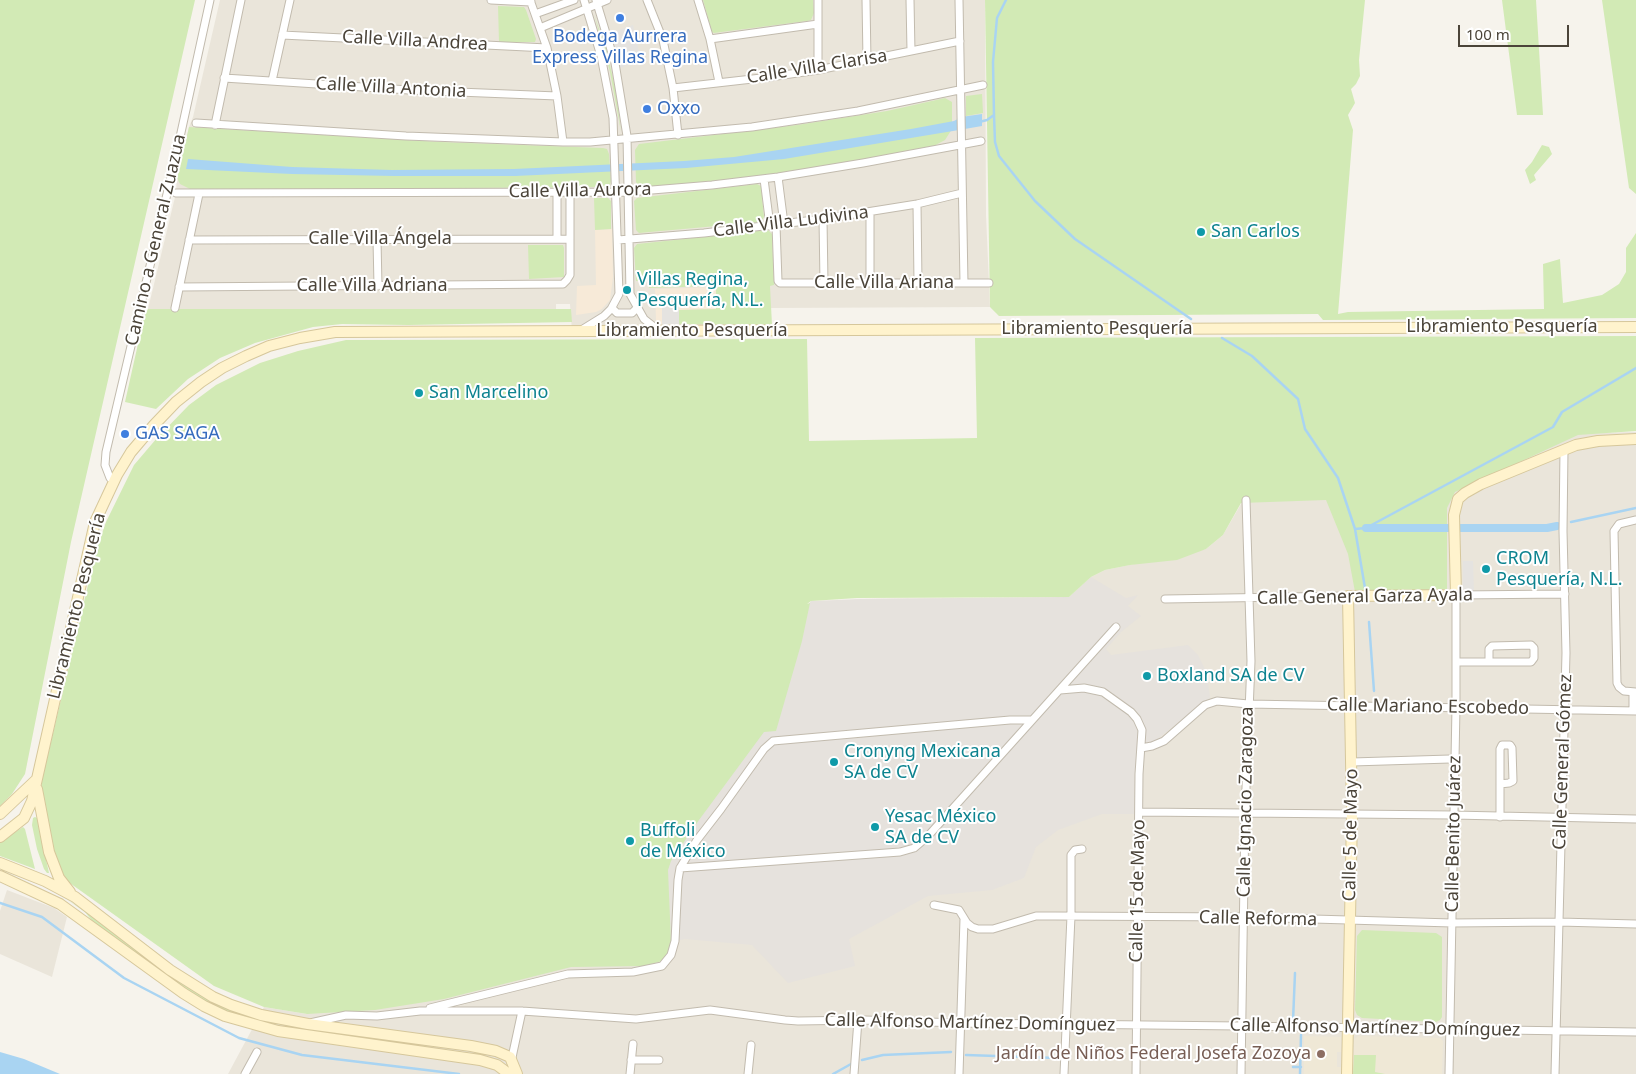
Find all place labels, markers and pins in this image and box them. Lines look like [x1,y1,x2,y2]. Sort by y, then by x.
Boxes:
marker: Bodega Aurrera Express Villas Regina [614,12,626,24]
place label: Bodega Aurrera Express Villas Regina [532,26,708,68]
place label: Oxxo [657,98,701,120]
marker: Oxxo [641,103,653,115]
place label: San Carlos [1211,221,1300,243]
marker: San Carlos [1195,226,1207,238]
place label: Villas Regina, Pesquería, N.L. [637,269,763,312]
marker: Villas Regina, Pesquería, N.L. [621,284,633,296]
place label: San Marcelino [429,382,548,404]
marker: San Marcelino [413,387,425,399]
place label: GAS SAGA [135,423,220,445]
marker: GAS SAGA [119,428,131,440]
place label: CROM Pesquería, N.L. [1496,548,1622,590]
marker: CROM Pesquería, N.L. [1480,563,1492,575]
place label: Boxland SA de CV [1157,665,1305,687]
marker: Boxland SA de CV [1141,670,1153,682]
place label: Cronyng Mexicana SA de CV [844,741,1001,784]
marker: Cronyng Mexicana SA de CV [828,756,840,768]
place label: Yesac México SA de CV [885,806,996,849]
place label: Buffoli de México [640,820,726,862]
marker: Yesac México SA de CV [869,821,881,833]
marker: Buffoli de México [624,835,636,847]
place label: Jardín de Niños Federal Josefa Zozoya [996,1043,1311,1065]
marker: Jardín de Niños Federal Josefa Zozoya [1315,1048,1327,1060]

